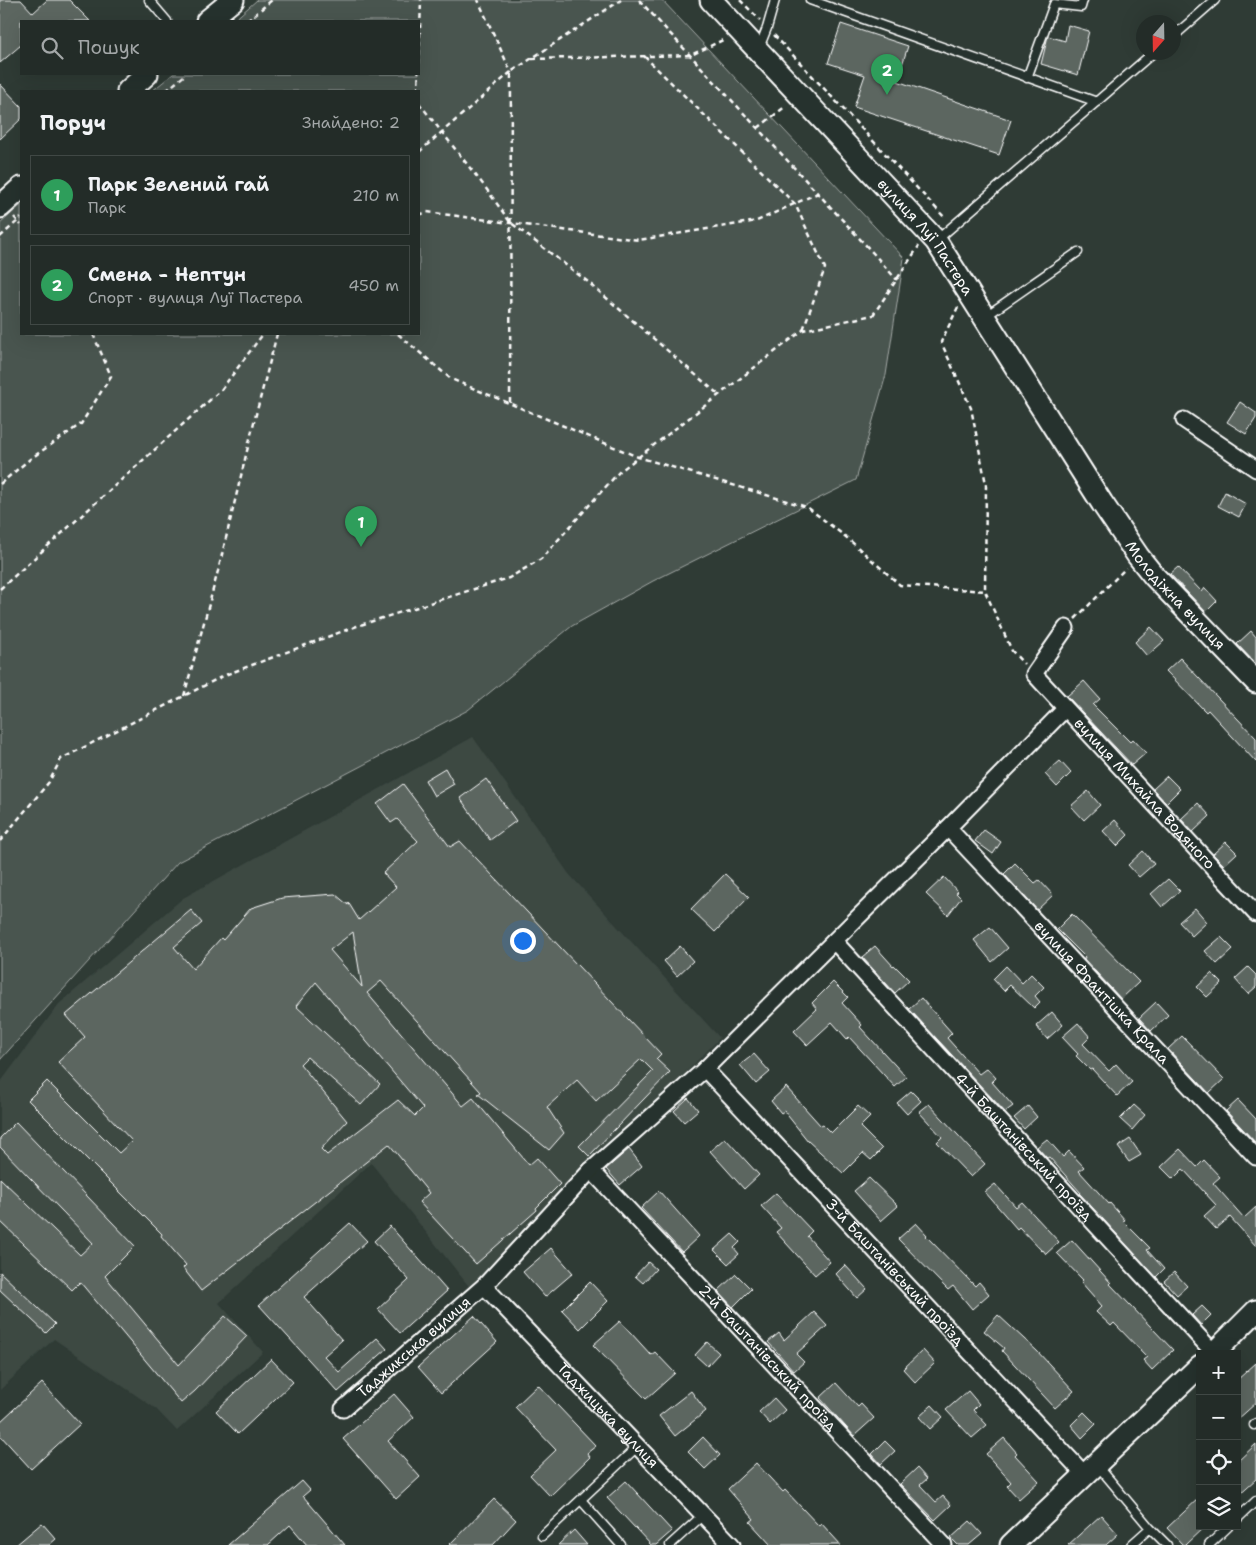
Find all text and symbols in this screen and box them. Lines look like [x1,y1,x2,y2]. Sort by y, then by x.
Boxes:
north arrow [1136,15,1181,60]
search box [20,20,420,75]
icon: search [38,34,66,62]
text: Пошук [78,35,140,60]
pin: 2 [871,54,903,95]
text: Поруч [40,109,106,137]
text: Знайдено: 2 [302,112,400,133]
text: Парк Зелений гай [88,172,269,197]
street label: вулиця Луї Пастера [873,174,978,300]
text: 1 [53,185,61,206]
text: 210 m [352,185,399,206]
text: Парк [88,197,126,218]
text: Смена - Нептун [88,262,246,287]
text: 2 [51,275,63,296]
text: 450 m [348,275,399,296]
text: Спорт · вулиця Луї Пастера [88,287,302,308]
pin: 1 [345,506,377,547]
street label: Молодіжна вулиця [1121,537,1230,654]
street label: вулиця Михайла Водяного [1070,714,1220,874]
street label: вулиця Франтішка Крала [1030,916,1174,1069]
your location [510,928,536,954]
street label: 4-й Баштанівський проїзд [950,1068,1098,1226]
street label: 3-й Баштанівський проїзд [821,1194,969,1350]
street label: 2-й Баштанівський проїзд [694,1280,842,1436]
street label: Таджикська вулиця [353,1292,475,1402]
map controls [1196,1350,1241,1530]
button: + [1196,1350,1241,1395]
street label: Таджицька вулиця [553,1358,663,1472]
button: − [1196,1395,1241,1440]
button: locate [1196,1440,1241,1485]
button: layers [1196,1485,1241,1530]

